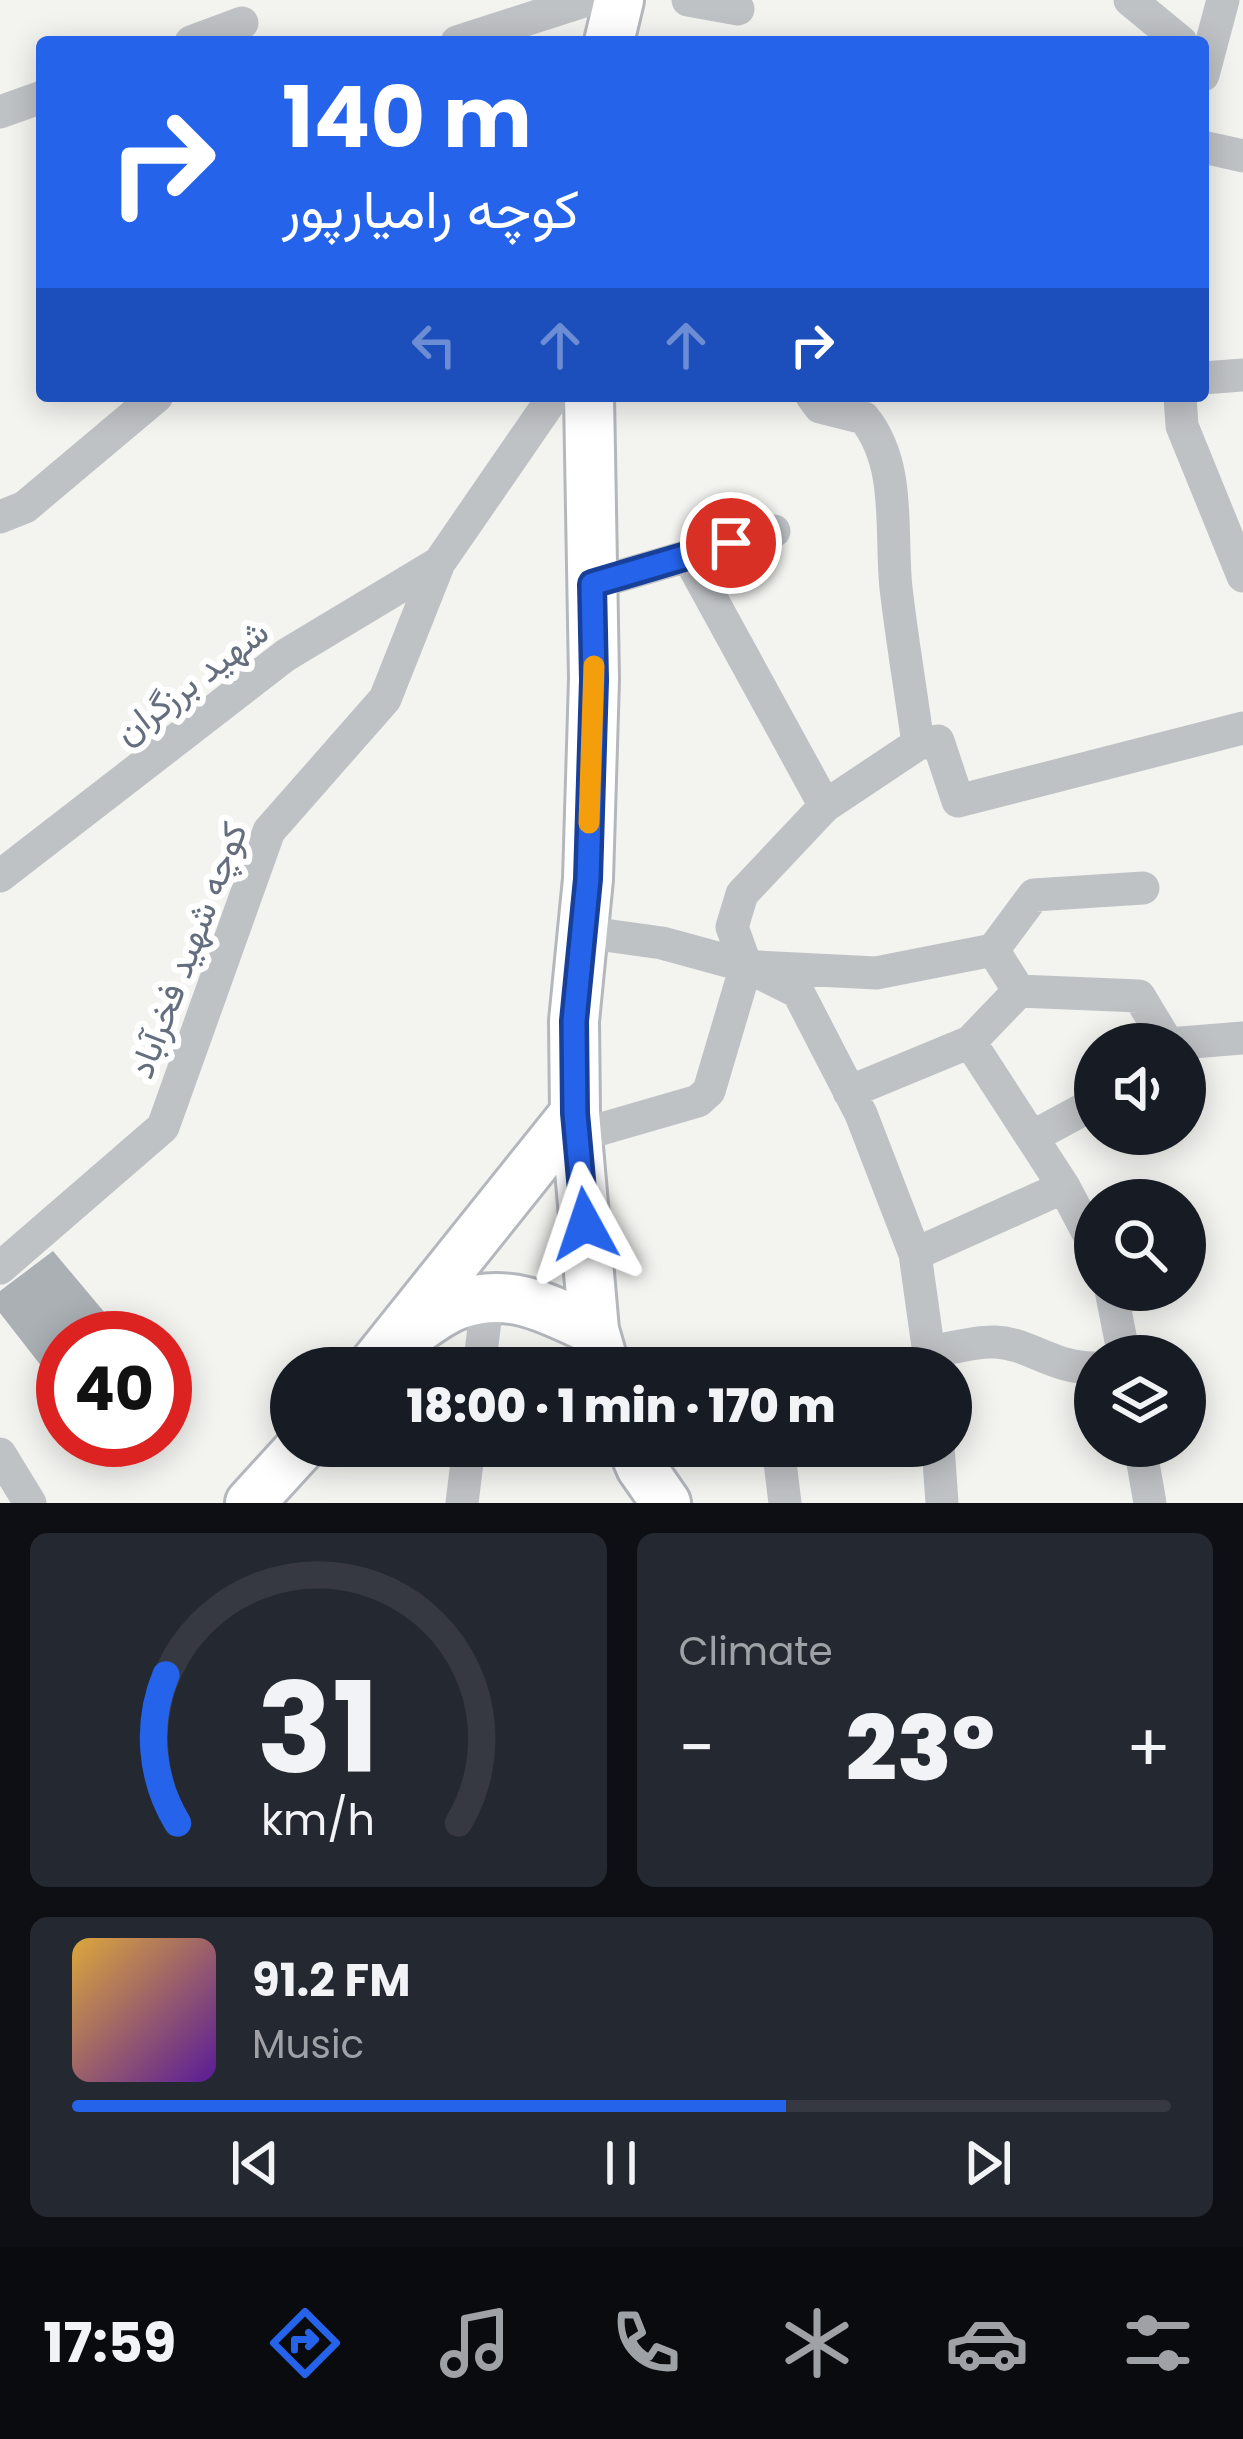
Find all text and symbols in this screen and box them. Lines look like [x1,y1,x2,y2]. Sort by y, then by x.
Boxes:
text: 140 m [282,59,532,176]
icon: right [84,84,240,240]
text: کوچه رامیارپور [282,171,579,247]
icon: left [401,312,467,378]
icon: ahead [527,312,593,378]
icon: ahead [653,312,719,378]
icon: right [779,312,845,378]
pin [680,492,782,594]
icon: arrive [698,510,764,576]
street label: شهید برزگران [104,606,279,756]
street label: کوچه شهید فخرآباد [115,815,260,1086]
map controls [1074,1023,1206,1467]
button: sound [1074,1023,1206,1155]
position arrow [522,1161,648,1287]
button: search [1074,1179,1206,1311]
speed limit sign: 40 [36,1311,192,1467]
button: layers [1074,1335,1206,1467]
text: 18:00 · 1 min · 170 m [407,1375,835,1438]
text: Climate [679,1624,833,1679]
text: 31 [257,1641,379,1816]
text: 23° [846,1685,995,1812]
text: − [679,1702,715,1794]
text: + [1126,1702,1171,1794]
text: km/h [261,1790,375,1850]
text: 91.2 FM [252,1949,410,2012]
text: Music [252,2017,364,2072]
icon: previous [222,2130,288,2196]
icon: pause [588,2130,654,2196]
icon: next [955,2130,1021,2196]
icon: directions [263,2301,347,2385]
icon: music [433,2301,517,2385]
icon: phone [604,2301,688,2385]
icon: climate [775,2301,859,2385]
icon: car [945,2301,1029,2385]
icon: filters [1116,2301,1200,2385]
text: 17:59 [43,2305,176,2381]

